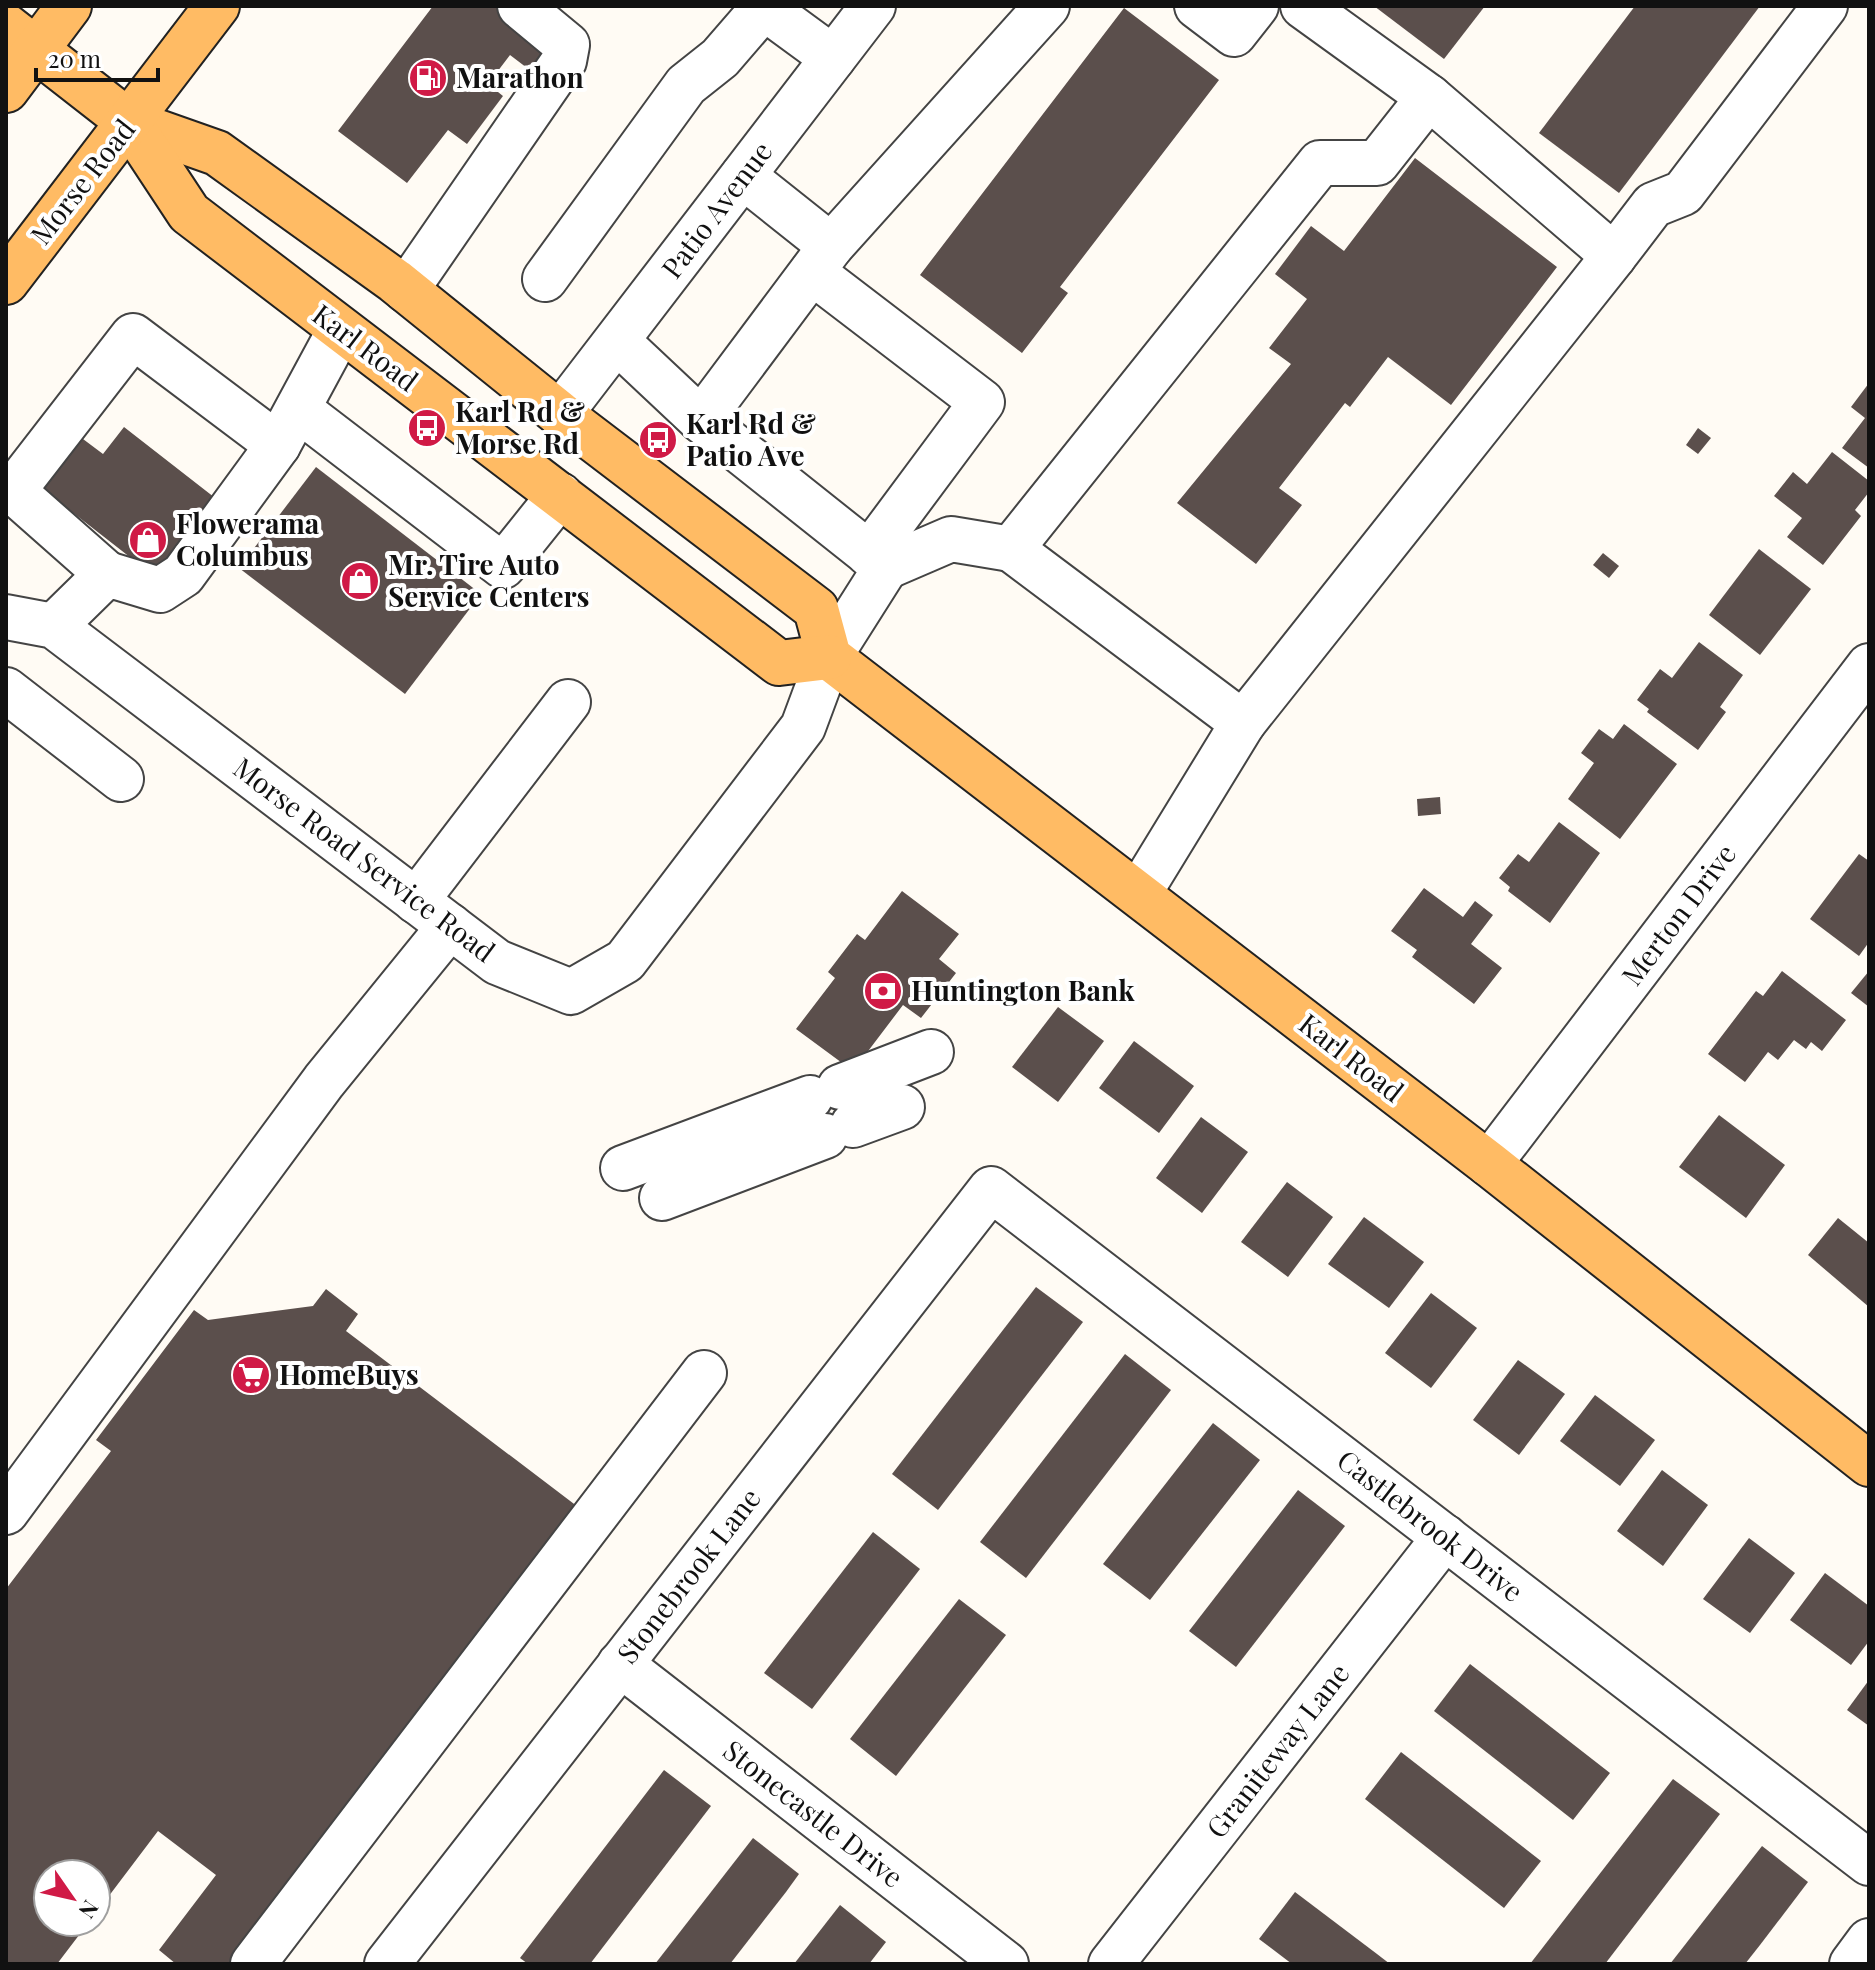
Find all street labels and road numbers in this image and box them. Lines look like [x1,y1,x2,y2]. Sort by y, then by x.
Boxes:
street label: Morse Road [21,111,142,251]
street label: Patio Avenue [652,133,779,285]
street label: Karl Road [306,295,426,399]
street label: Morse Road Service Road [227,748,503,969]
street label: Merton Drive [1612,836,1743,992]
street label: Karl Road [1292,1004,1412,1109]
street label: Castlebrook Drive [1330,1441,1531,1609]
street label: Stonebrook Lane [608,1480,768,1670]
street label: Graniteway Lane [1197,1655,1357,1845]
street label: Stonecastle Drive [716,1731,911,1895]

